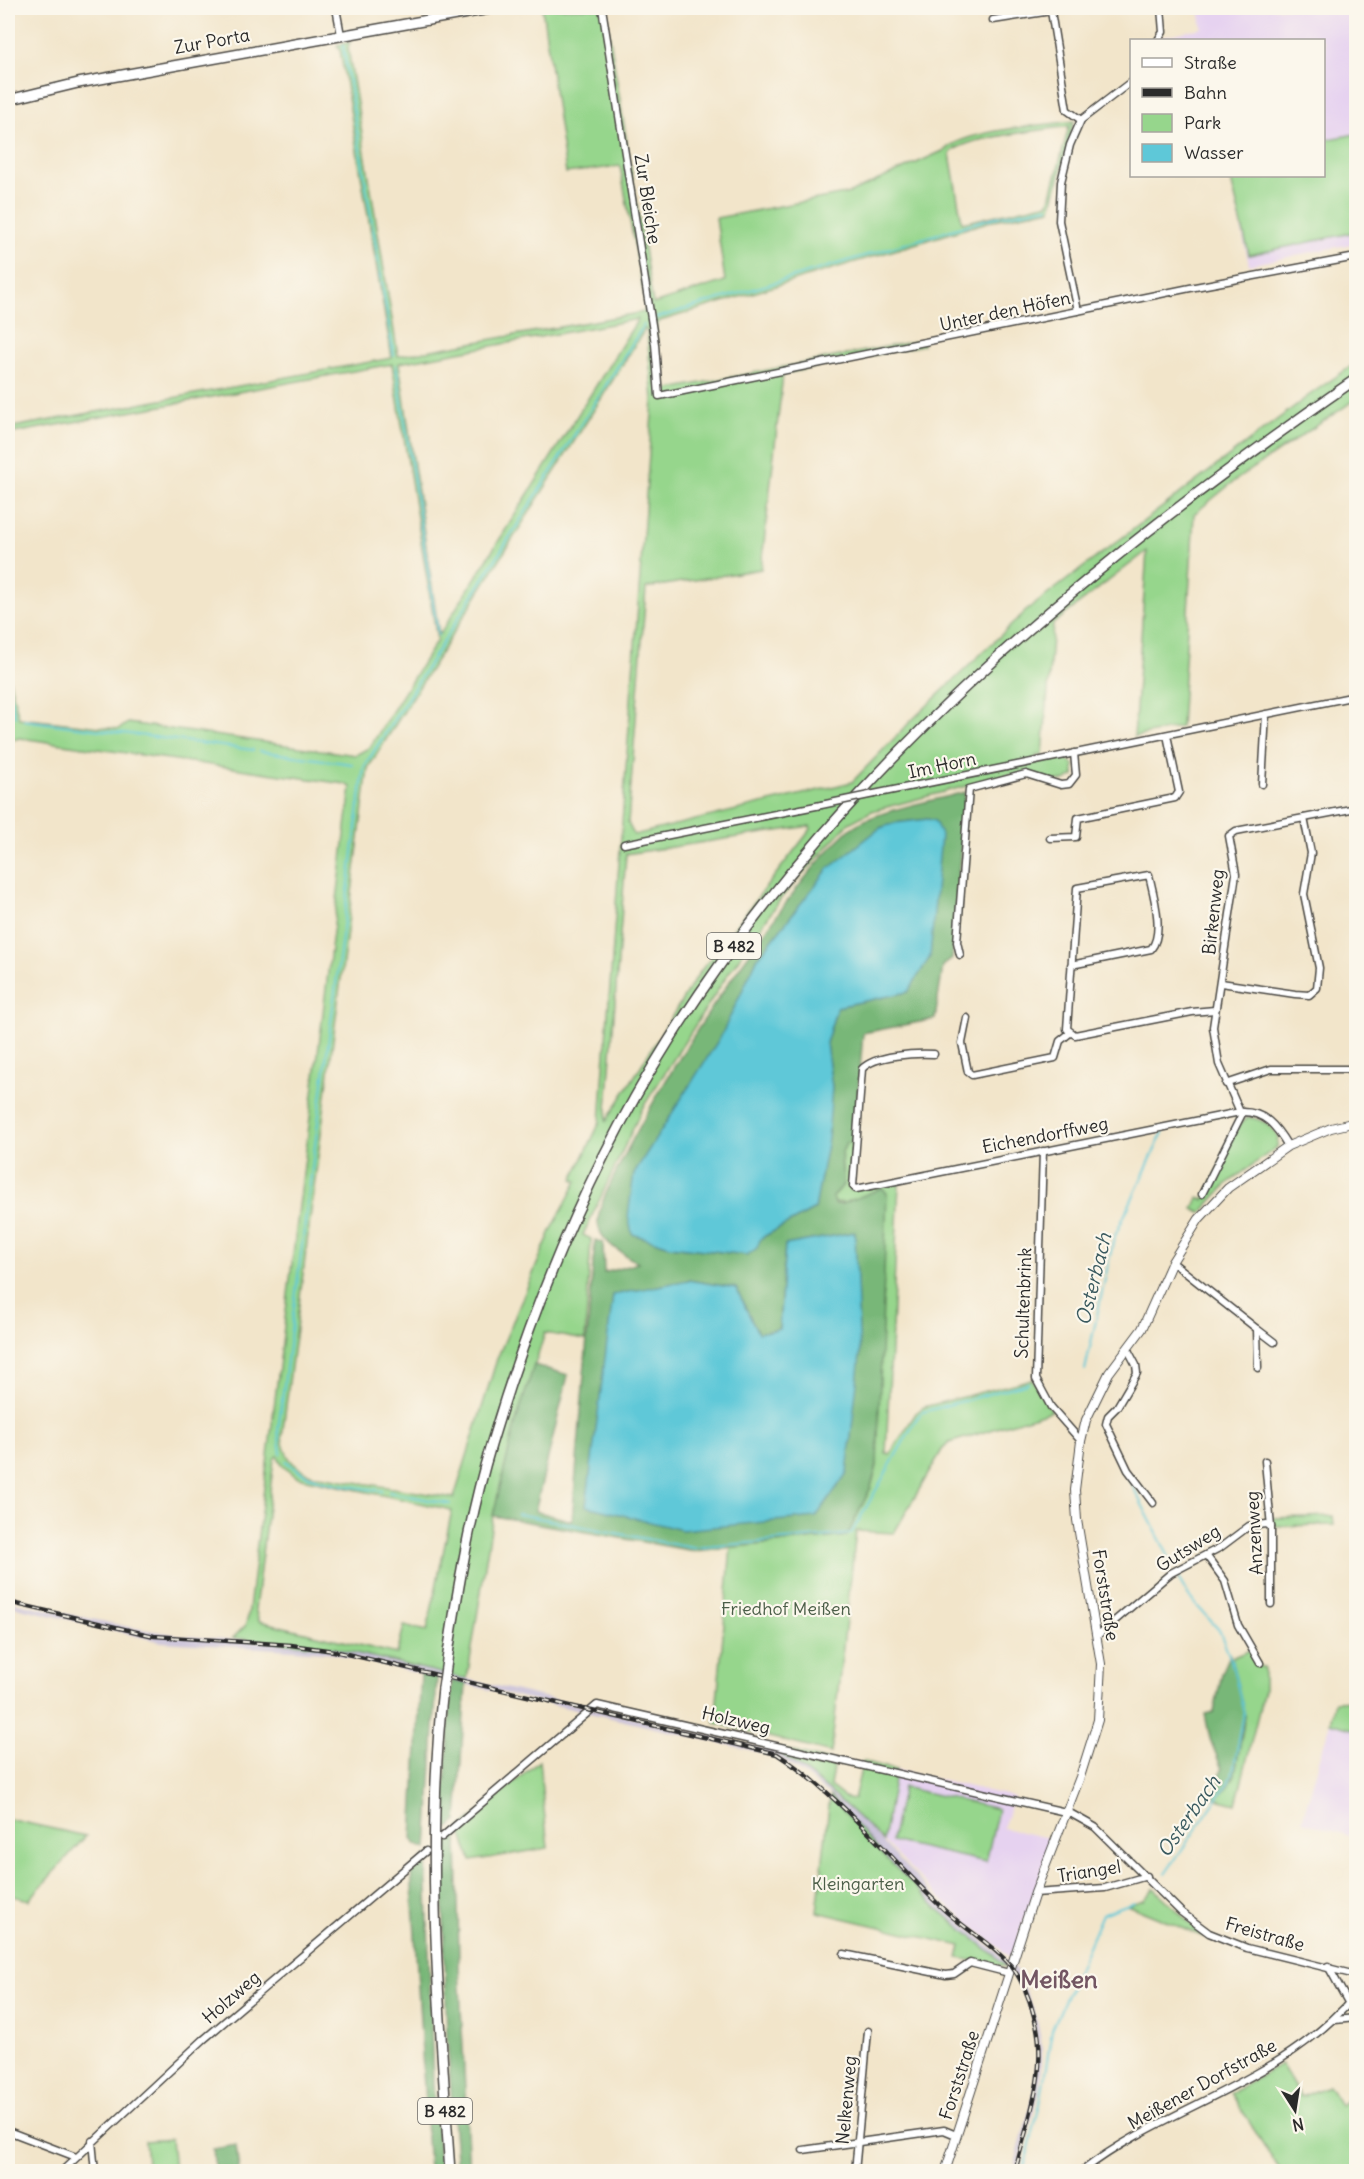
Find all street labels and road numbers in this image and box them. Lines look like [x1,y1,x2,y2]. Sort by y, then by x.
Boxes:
street label: Zur Porta [172,23,252,59]
street label: Zur Bleiche [630,152,666,246]
street label: Unter den Höfen [938,286,1072,336]
street label: Im Horn [906,747,978,783]
street label: Birkenweg [1197,868,1229,956]
road number: B 482 [707,933,761,959]
street label: Eichendorffweg [980,1111,1110,1159]
street label: Schultenbrink [1010,1247,1036,1359]
street label: Anzenweg [1240,1490,1268,1576]
street label: Gutsweg [1152,1519,1224,1577]
street label: Forststraße [1087,1548,1125,1642]
street label: Holzweg [700,1701,772,1739]
street label: Triangel [1056,1855,1122,1887]
street label: Freistraße [1223,1912,1307,1956]
street label: Holzweg [197,1965,265,2029]
street label: Forststraße [934,2028,984,2122]
street label: Meißener Dorfstraße [1124,2034,1280,2134]
street label: Nelkenweg [831,2055,861,2145]
road number: B 482 [418,2098,472,2124]

